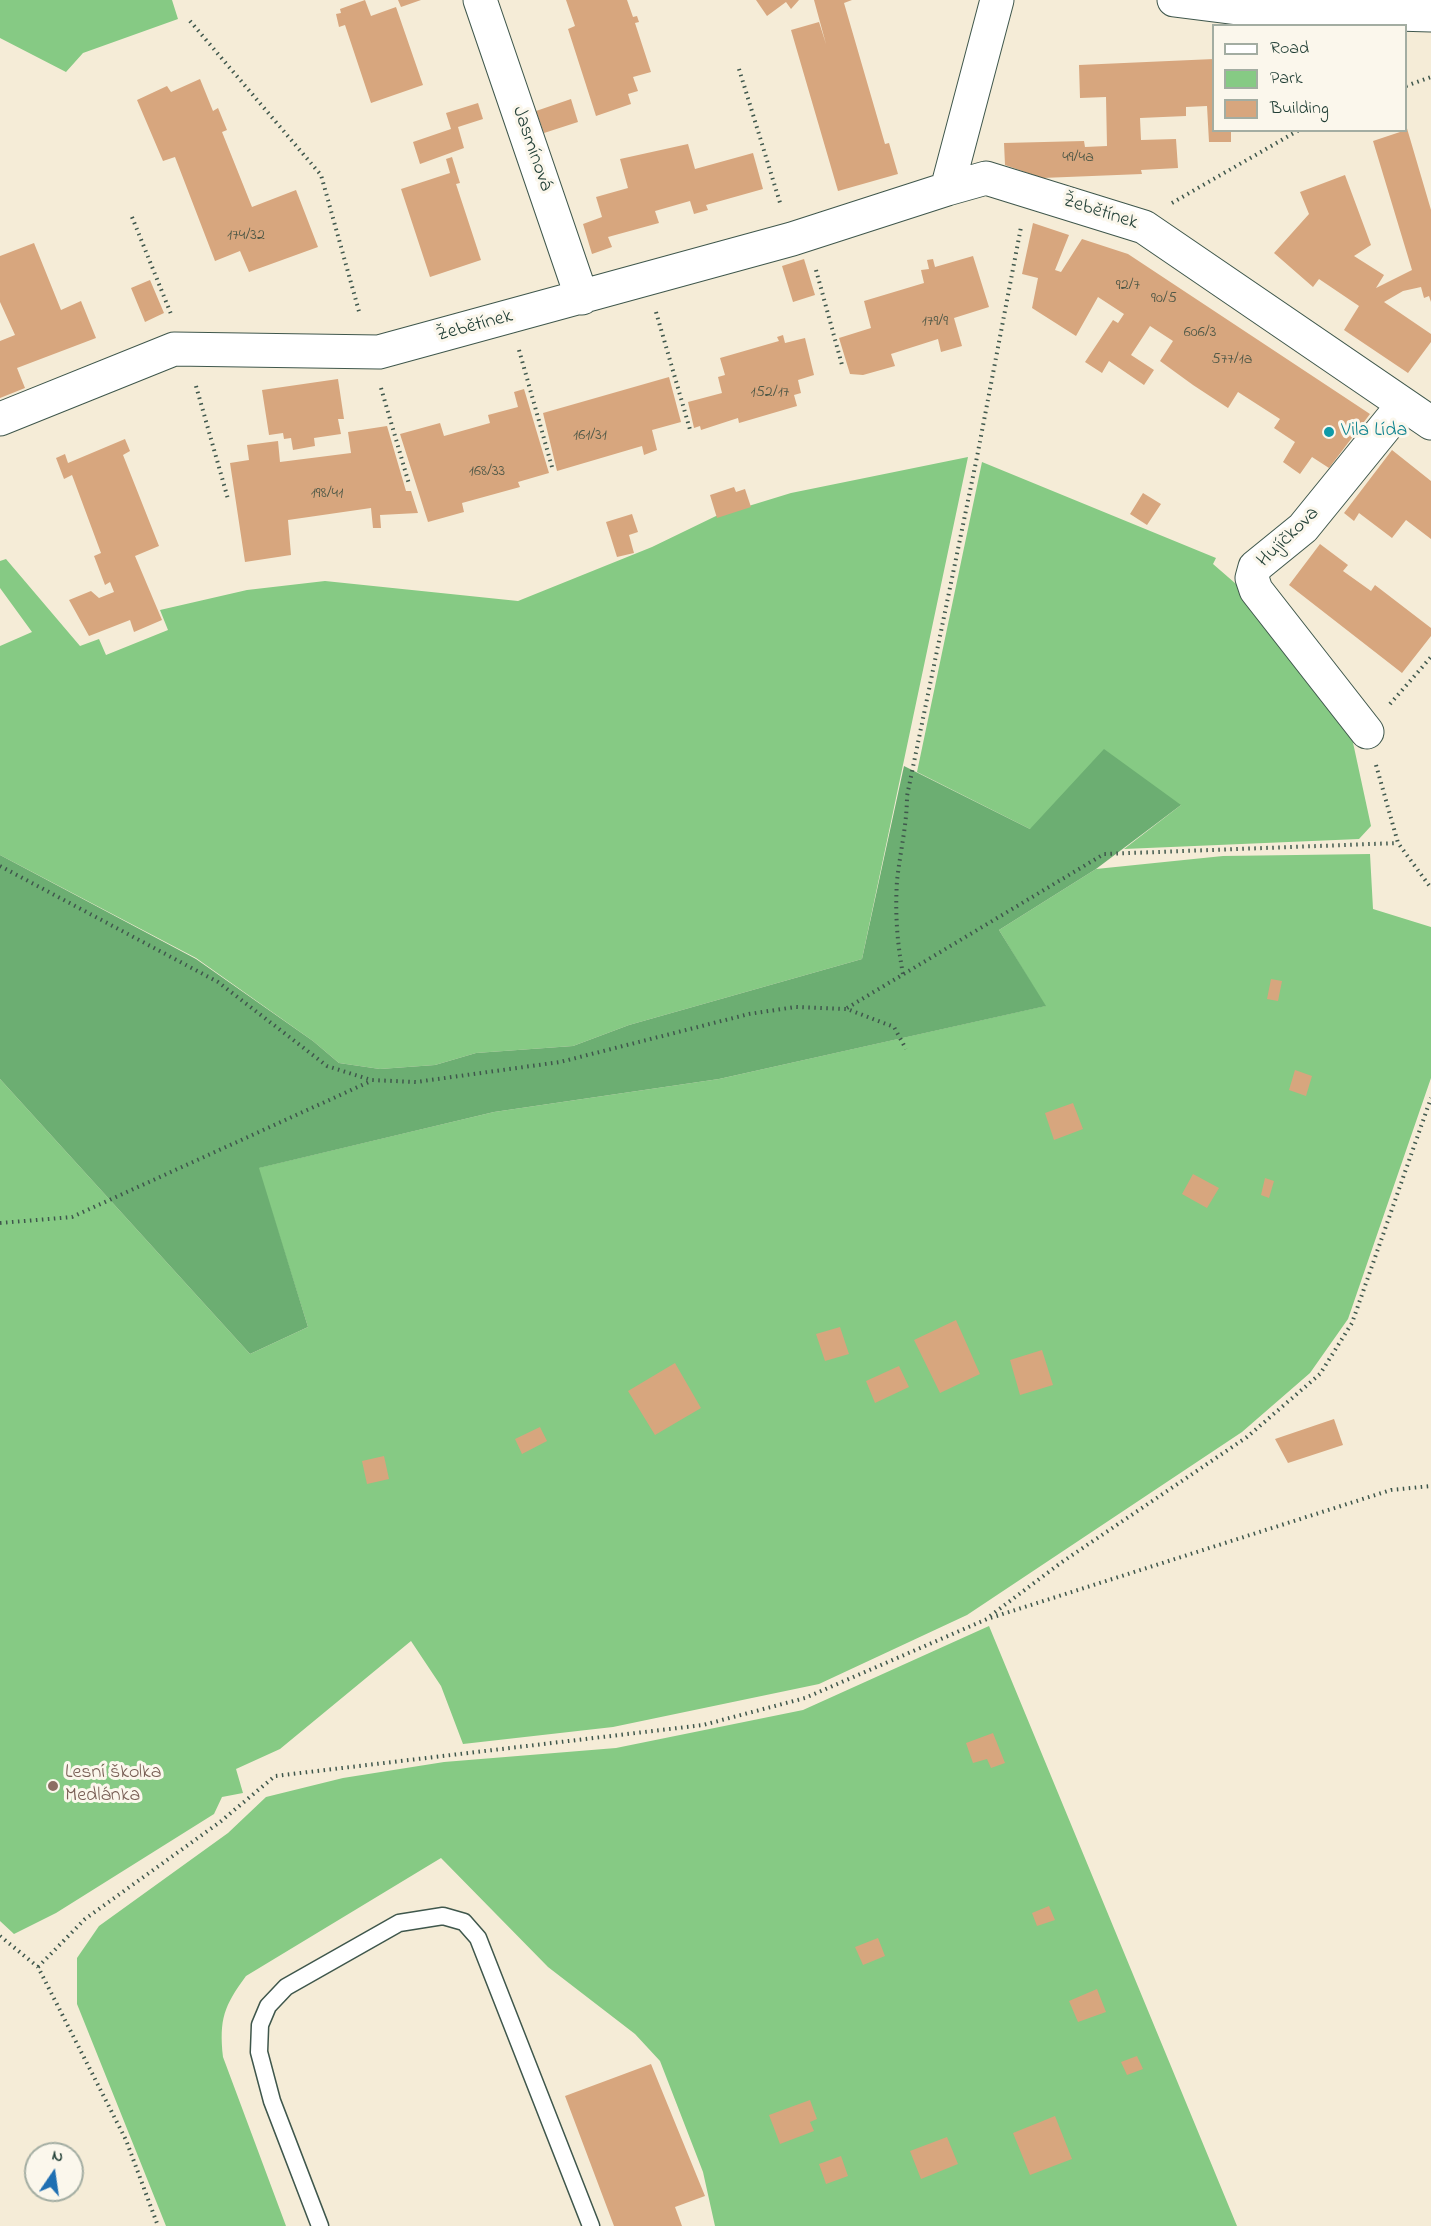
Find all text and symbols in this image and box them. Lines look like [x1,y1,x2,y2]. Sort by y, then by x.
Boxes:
legend [1212,24,1407,132]
text: Road [1270,36,1309,62]
text: Park [1270,66,1303,92]
text: Building [1270,96,1329,122]
street label: Jasmínová [505,104,557,194]
house number: 49/4a [1062,148,1094,168]
street label: Žebětínek [1059,190,1141,236]
house number: 174/32 [227,226,265,246]
house number: 92/7 [1116,276,1140,296]
house number: 90/5 [1151,289,1177,309]
street label: Žebětínek [434,305,516,349]
house number: 179/9 [922,312,948,332]
house number: 606/3 [1184,323,1216,343]
house number: 577/1a [1211,350,1253,370]
house number: 152/17 [751,383,789,403]
place label: Vila Lída [1341,420,1407,444]
marker: Vila Lída [1322,425,1336,439]
house number: 161/31 [573,426,607,446]
house number: 168/33 [469,462,505,482]
house number: 198/41 [311,484,343,504]
street label: Hujíčkova [1253,503,1325,573]
place label: Lesní školka Medlánka [65,1762,162,1809]
marker: Lesní školka Medlánka [46,1779,60,1793]
north arrow [24,2142,84,2202]
text: N [50,2144,66,2169]

